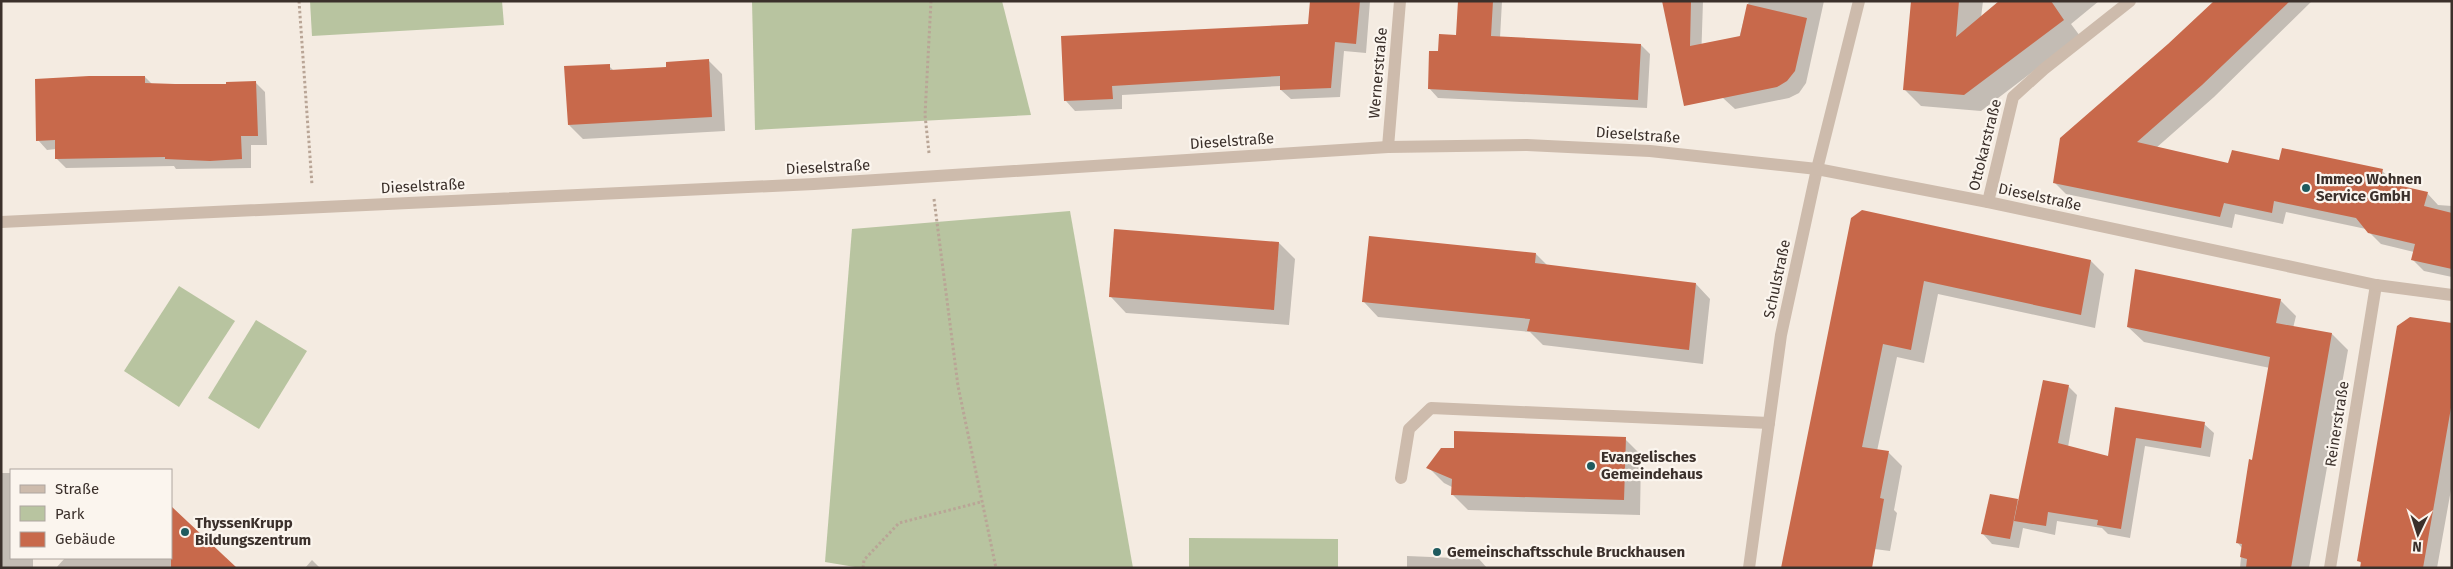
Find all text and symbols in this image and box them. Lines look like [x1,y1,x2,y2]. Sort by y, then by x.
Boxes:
street label: Wernerstraße [1365,27,1391,119]
street label: Ottokarstraße [1965,97,2005,193]
street label: Dieselstraße [1595,123,1681,147]
street label: Dieselstraße [1189,129,1275,153]
street label: Dieselstraße [785,156,871,178]
place label: Immeo Wohnen Service GmbH [2316,170,2422,205]
street label: Dieselstraße [380,175,466,197]
street label: Dieselstraße [1997,179,2083,215]
marker: Immeo Wohnen Service GmbH [2300,182,2312,194]
street label: Schulstraße [1760,238,1794,320]
street label: Reinerstraße [2321,380,2353,468]
place label: Evangelisches Gemeindehaus [1601,448,1703,483]
marker: Evangelisches Gemeindehaus [1585,460,1597,472]
legend [10,469,172,559]
text: Straße [55,480,99,498]
text: Park [55,505,85,523]
north arrow [2393,509,2443,559]
place label: ThyssenKrupp Bildungszentrum [195,514,311,549]
marker: ThyssenKrupp Bildungszentrum [179,526,191,538]
text: Gebäude [55,530,115,548]
text: N [2412,538,2422,555]
place label: Gemeinschaftsschule Bruckhausen [1447,543,1685,561]
marker: Gemeinschaftsschule Bruckhausen [1431,546,1443,558]

